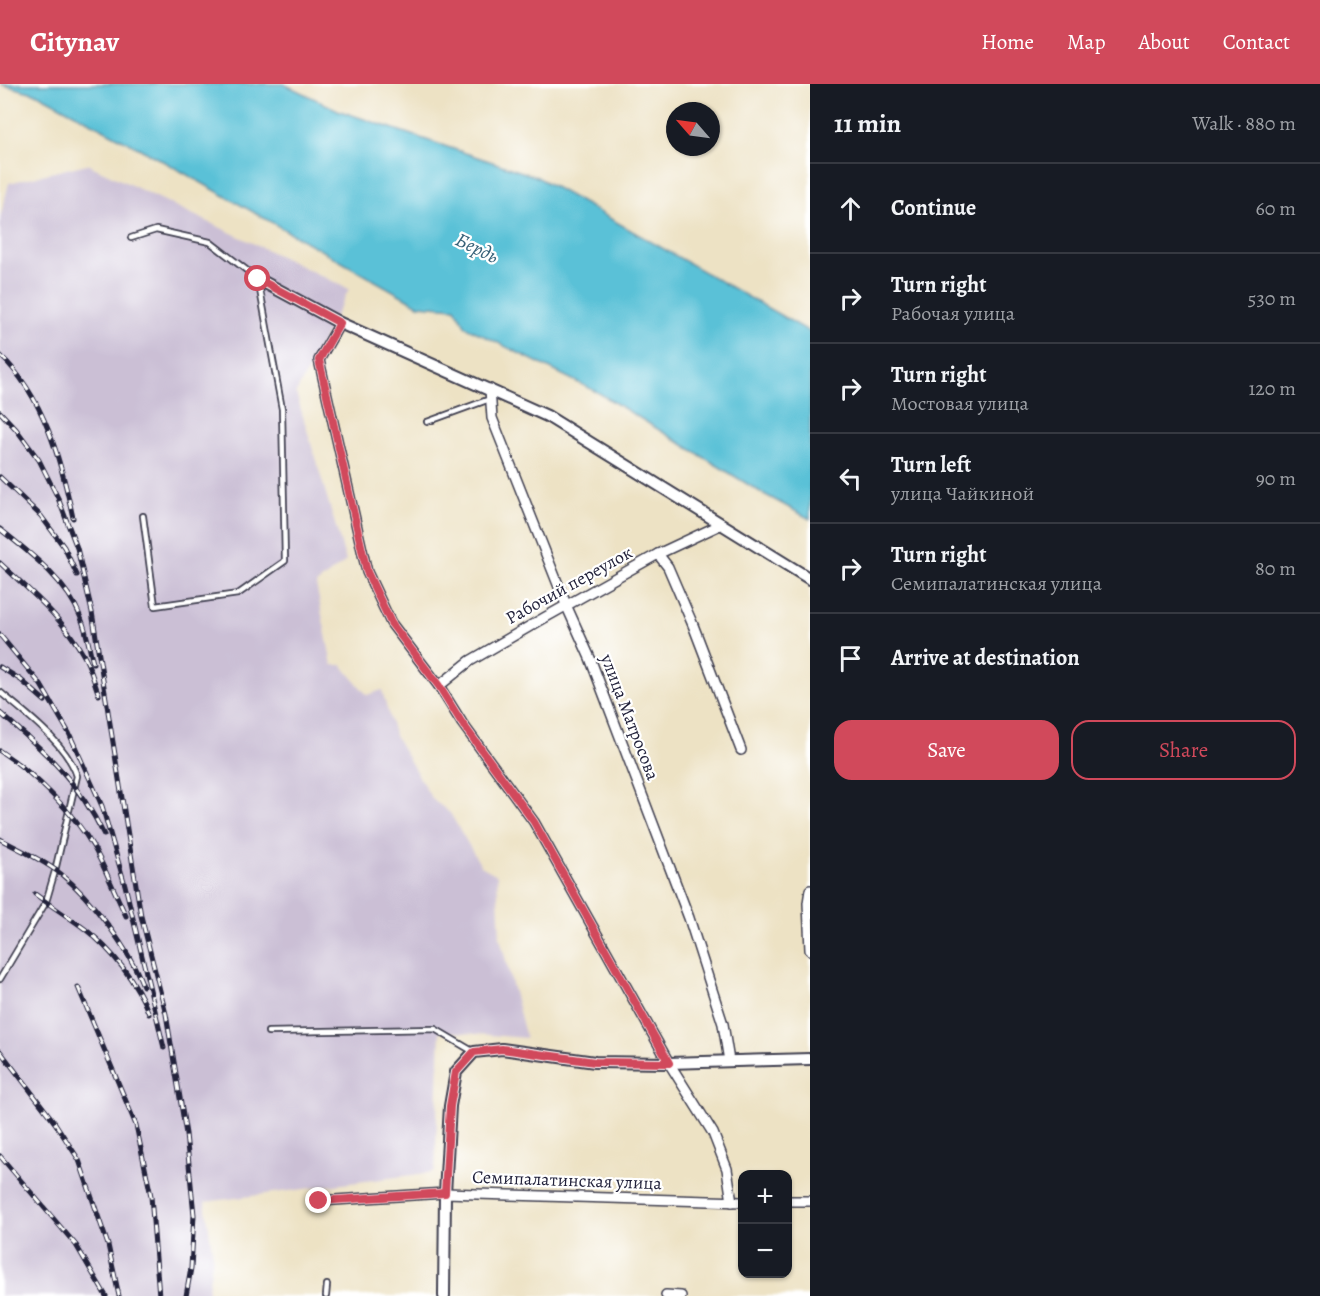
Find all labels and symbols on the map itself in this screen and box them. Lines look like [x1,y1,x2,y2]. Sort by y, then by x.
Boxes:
north arrow [666,102,720,156]
water label: Бердь [451,226,503,270]
route start [244,265,270,291]
street label: Рабочий переулок [501,540,637,630]
street label: улица Матросова [595,650,665,784]
street label: Семипалатинская улица [472,1165,663,1195]
route end [305,1187,331,1213]

